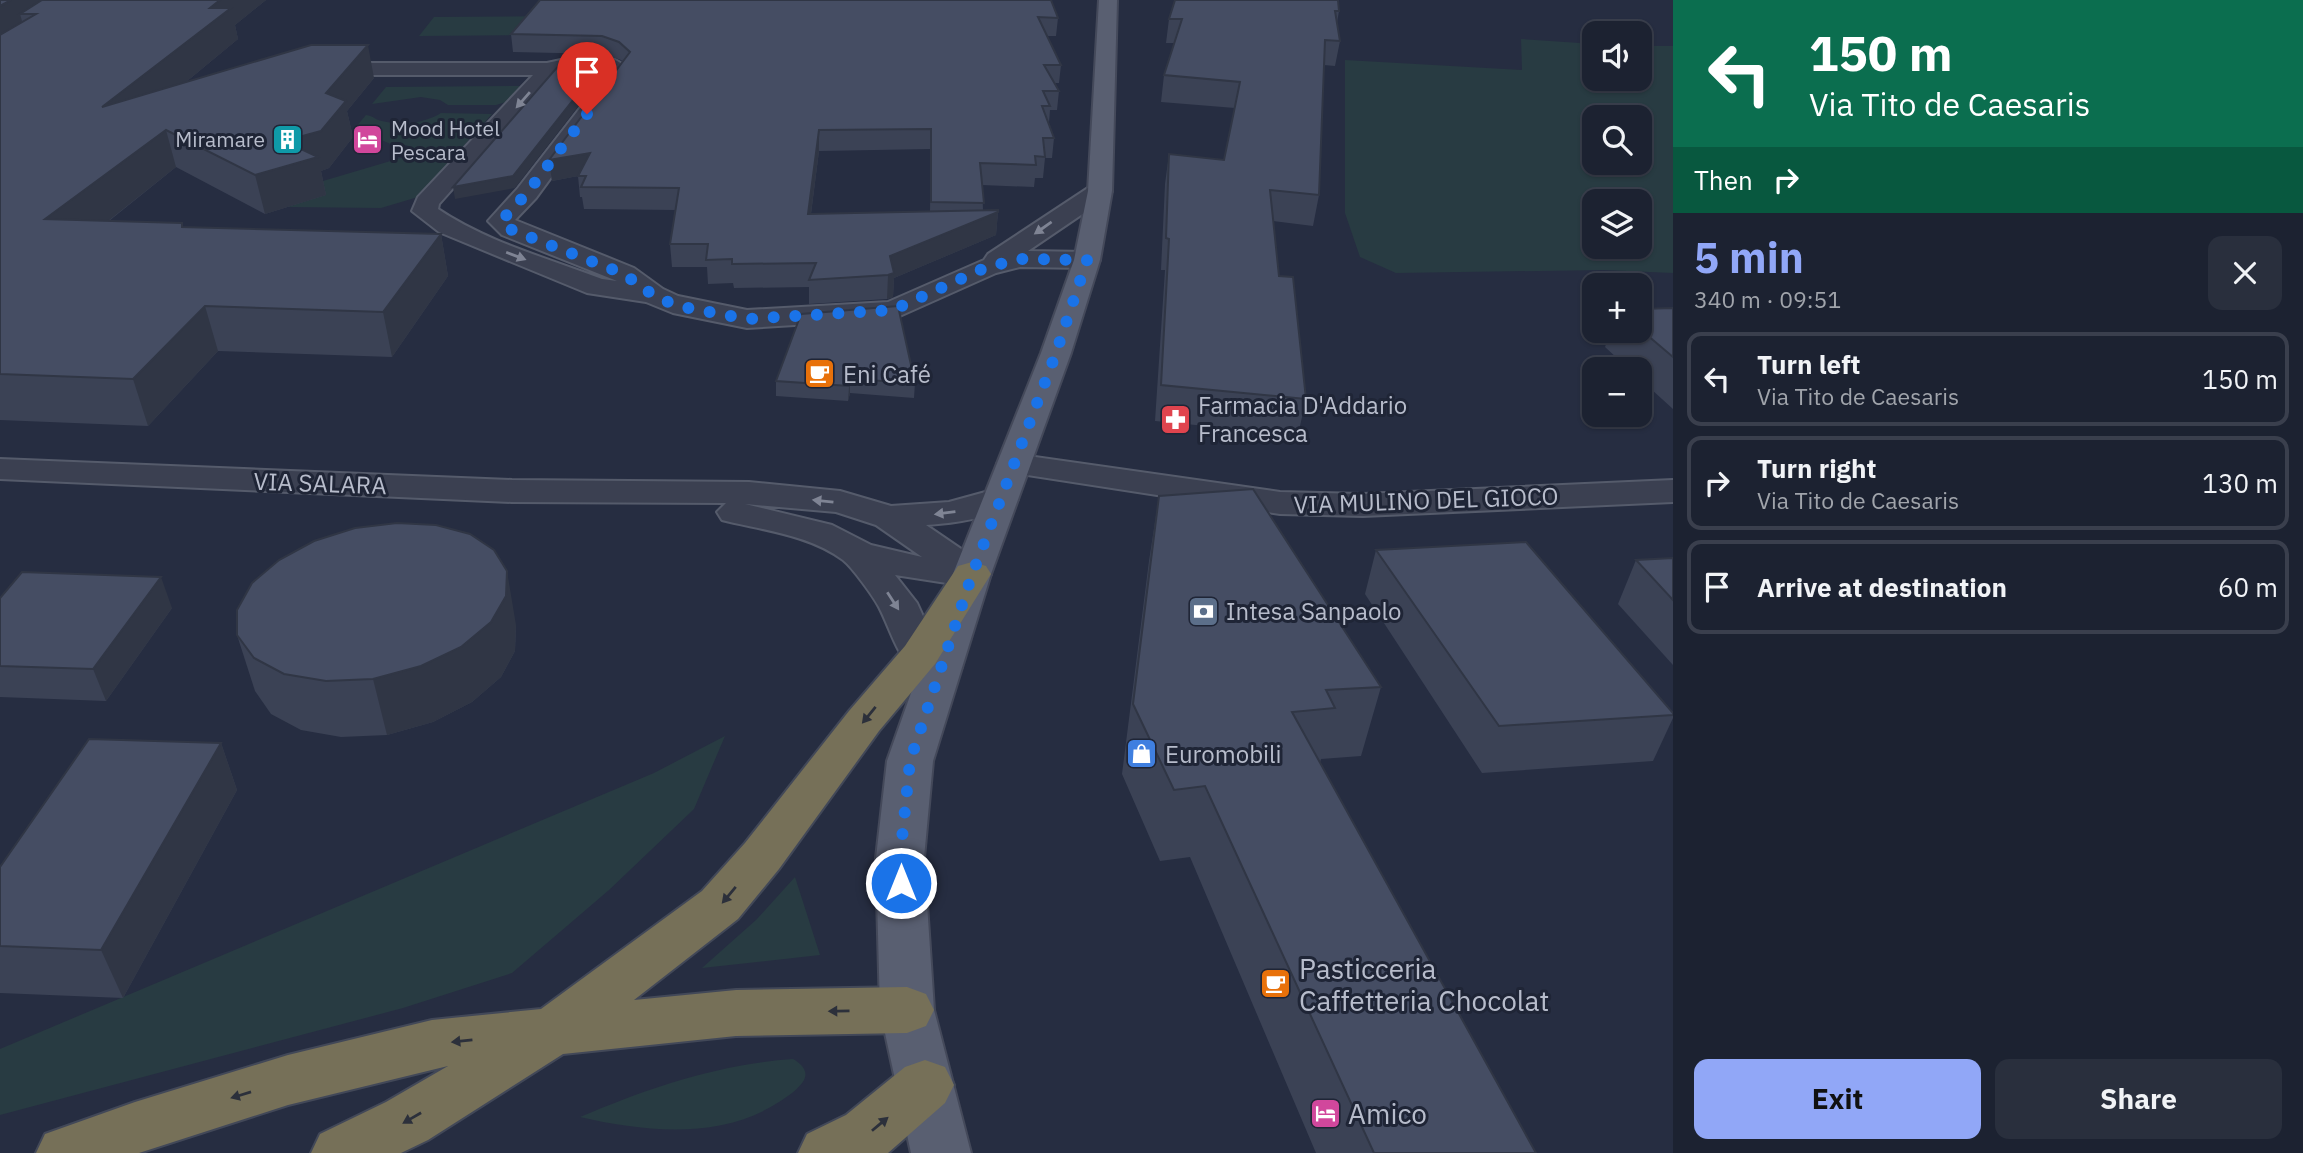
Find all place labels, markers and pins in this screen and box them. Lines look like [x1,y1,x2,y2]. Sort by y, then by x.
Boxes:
pin [557,42,617,114]
place label: Mood Hotel Pescara [391,114,500,166]
building icon: Miramare [271,122,305,156]
hotel icon: Mood Hotel Pescara [351,123,385,157]
place label: Miramare [175,125,265,153]
cafe icon: Eni Café [803,357,837,391]
place label: Eni Café [843,358,931,390]
place label: Farmacia D'Addario Francesca [1198,389,1407,449]
pharmacy icon: Farmacia D'Addario Francesca [1158,402,1192,436]
bank icon: Intesa Sanpaolo [1186,594,1220,628]
place label: Intesa Sanpaolo [1226,595,1401,627]
shop icon: Euromobili [1125,737,1159,771]
place label: Euromobili [1165,738,1282,770]
place label: Pasticceria Caffetteria Chocolat [1299,950,1549,1019]
cafe icon: Pasticceria Caffetteria Chocolat [1259,967,1293,1001]
place label: Amico [1348,1095,1427,1132]
hotel icon: Amico [1308,1096,1342,1130]

